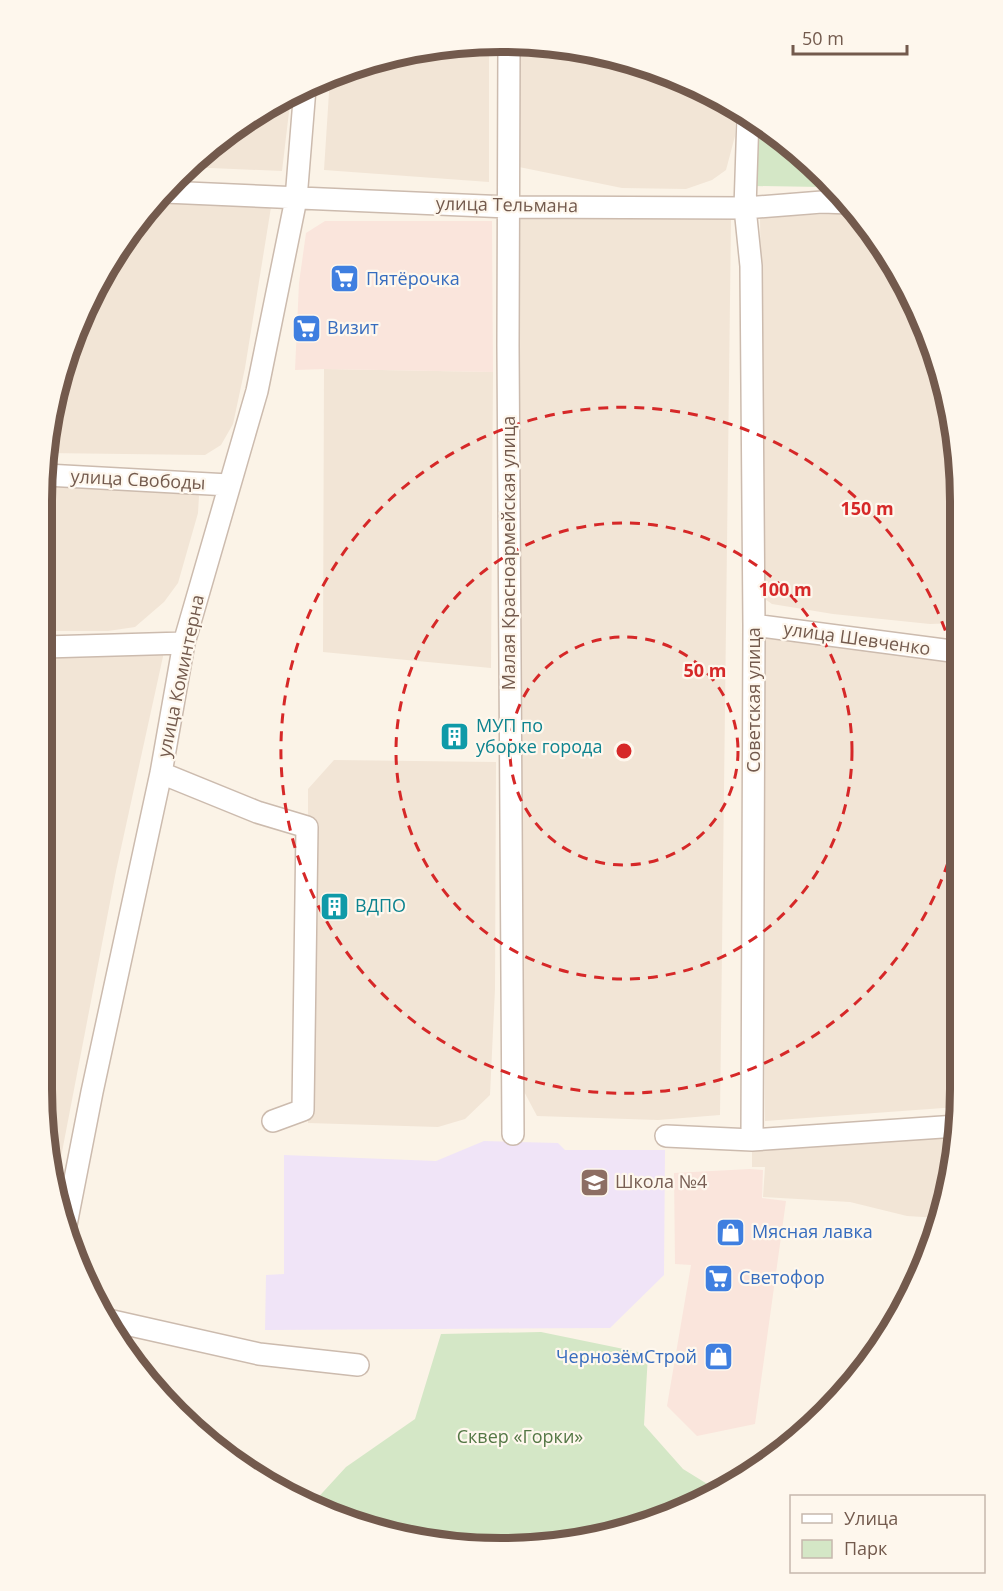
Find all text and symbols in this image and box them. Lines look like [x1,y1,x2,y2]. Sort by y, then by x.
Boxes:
scale bar [793,18,907,56]
text: 50 m [802,26,844,50]
street label: улица Тельмана [436,191,578,217]
supermarket icon: Пятёрочка [329,263,361,295]
place label: Пятёрочка [366,266,460,290]
supermarket icon: Визит [290,312,322,344]
place label: Визит [327,315,379,339]
street label: Малая Красноармейская улица [496,416,520,690]
street label: улица Свободы [70,463,206,495]
text: 150 m [840,496,894,520]
text: 100 m [758,577,812,601]
street label: улица Коминтерна [151,592,209,759]
street label: улица Шевченко [782,616,932,660]
street label: Советская улица [741,627,765,773]
text: 50 m [684,658,726,682]
place label: МУП по уборке города [476,713,602,758]
building icon: МУП по уборке города [439,720,471,752]
centre of rings [614,741,634,761]
building icon: ВДПО [318,890,350,922]
place label: ВДПО [355,893,406,917]
school or university icon: Школа №4 [578,1166,610,1198]
place label: Школа №4 [615,1169,707,1193]
shop icon: Мясная лавка [715,1216,747,1248]
place label: Мясная лавка [752,1219,873,1243]
supermarket icon: Светофор [702,1262,734,1294]
place label: Светофор [739,1265,825,1289]
shop icon: ЧернозёмСтрой [702,1341,734,1373]
place label: ЧернозёмСтрой [556,1344,697,1368]
park label: Сквер «Горки» [457,1424,583,1448]
legend [790,1495,985,1573]
text: Улица [844,1506,898,1530]
text: Парк [844,1536,888,1560]

